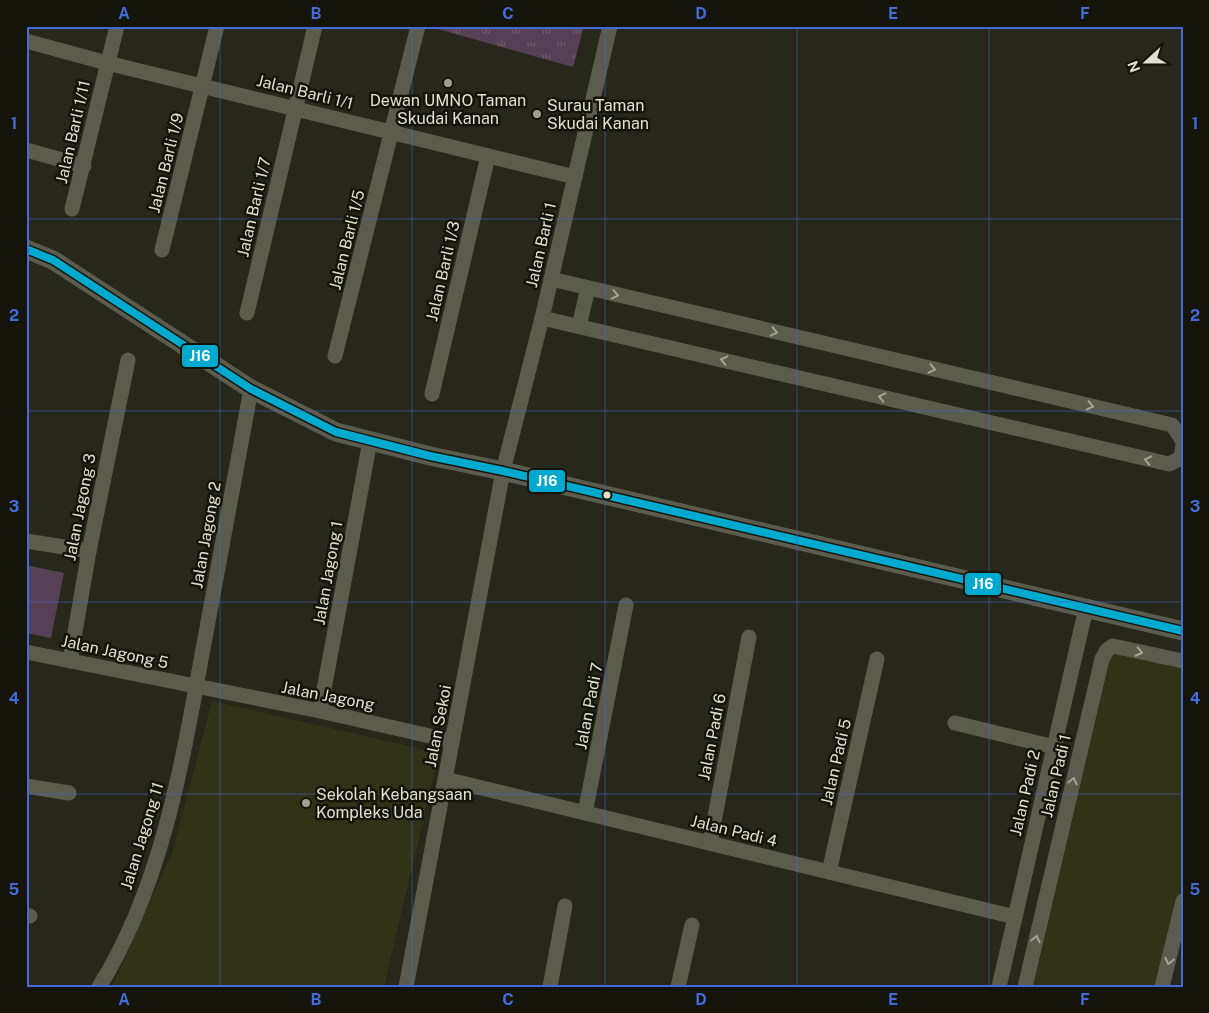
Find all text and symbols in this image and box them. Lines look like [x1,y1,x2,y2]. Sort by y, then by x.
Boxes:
text: A [118,4,130,23]
text: B [311,4,322,23]
text: C [502,4,514,23]
text: D [695,4,707,23]
text: E [888,4,898,23]
text: F [1080,4,1090,23]
north arrow [1122,38,1172,88]
text: N [1124,59,1143,75]
street label: Jalan Barli 1/1 [255,71,355,113]
marker: Dewan UMNO Taman Skudai Kanan [442,77,454,89]
street label: Jalan Barli 1/11 [52,79,94,185]
place label: Dewan UMNO Taman Skudai Kanan [370,91,526,128]
place label: Surau Taman Skudai Kanan [547,96,649,133]
marker: Surau Taman Skudai Kanan [531,108,543,120]
street label: Jalan Barli 1/9 [144,111,188,215]
text: 1 [11,114,17,133]
text: 1 [1192,114,1198,133]
street label: Jalan Barli 1/7 [233,155,275,259]
street label: Jalan Barli 1/5 [325,188,369,292]
street label: Jalan Barli 1 [522,201,560,289]
street label: Jalan Barli 1/3 [422,219,464,323]
one-way arrow [611,289,620,300]
text: 2 [9,306,19,325]
text: 2 [1190,306,1200,325]
one-way arrow [769,326,778,337]
line badge: J16 [181,344,219,368]
text: J16 [190,348,210,364]
one-way arrow [720,355,729,366]
one-way arrow [927,363,936,374]
one-way arrow [878,392,887,403]
one-way arrow [1086,400,1095,411]
street label: Jalan Jagong 3 [60,452,100,562]
one-way arrow [1144,455,1153,466]
line badge: J16 [528,469,566,493]
text: J16 [537,473,557,489]
street label: Jalan Jagong 2 [187,480,225,590]
unlabelled marker [602,490,612,500]
text: 3 [9,497,19,516]
text: 3 [1190,497,1200,516]
street label: Jalan Jagong 1 [310,520,346,626]
line badge: J16 [964,572,1002,596]
text: J16 [973,576,993,592]
street label: Jalan Jagong 5 [60,631,170,673]
one-way arrow [1135,646,1144,656]
street label: Jalan Padi 7 [571,661,607,751]
street label: Jalan Jagong [280,678,376,714]
street label: Jalan Sekoi [421,683,455,769]
text: 4 [9,689,20,708]
text: 4 [1190,689,1201,708]
street label: Jalan Padi 6 [694,692,730,782]
street label: Jalan Padi 5 [817,717,855,807]
street label: Jalan Padi 1 [1037,733,1075,819]
street label: Jalan Padi 2 [1006,748,1044,838]
one-way arrow [1067,777,1078,786]
street label: Jalan Jagong 11 [117,780,167,892]
place label: Sekolah Kebangsaan Kompleks Uda [316,785,472,822]
marker: Sekolah Kebangsaan Kompleks Uda [300,797,312,809]
street label: Jalan Padi 4 [689,811,779,851]
text: 5 [9,880,20,899]
text: 5 [1190,880,1201,899]
one-way arrow [1030,935,1041,944]
one-way arrow [1164,956,1175,965]
text: A [118,990,130,1009]
text: B [311,990,322,1009]
text: C [502,990,514,1009]
text: D [695,990,707,1009]
text: E [888,990,898,1009]
text: F [1080,990,1090,1009]

